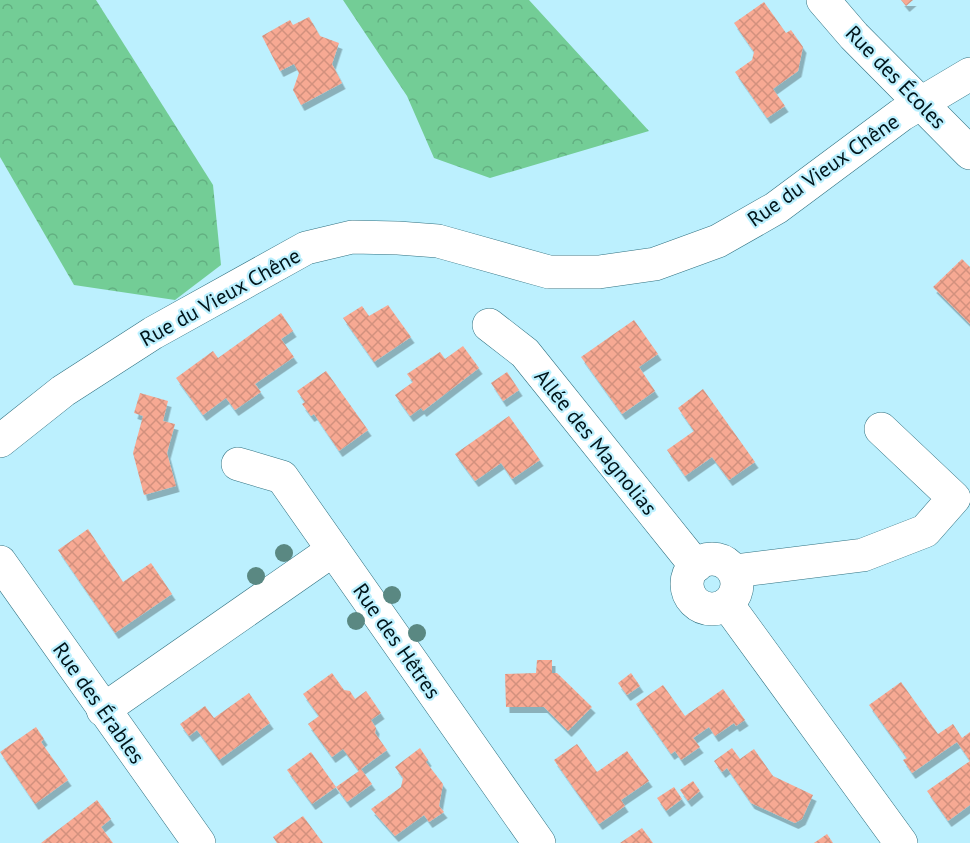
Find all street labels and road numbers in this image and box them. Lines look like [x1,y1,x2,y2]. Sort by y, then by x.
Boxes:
street label: Rue des Écoles [840,20,952,134]
street label: Rue du Vieux Chêne [742,108,904,232]
street label: Rue du Vieux Chêne [135,242,305,352]
street label: Allée des Magnolias [529,364,663,520]
street label: Rue des Hêtres [347,578,447,704]
street label: Rue des Érables [47,637,151,769]

